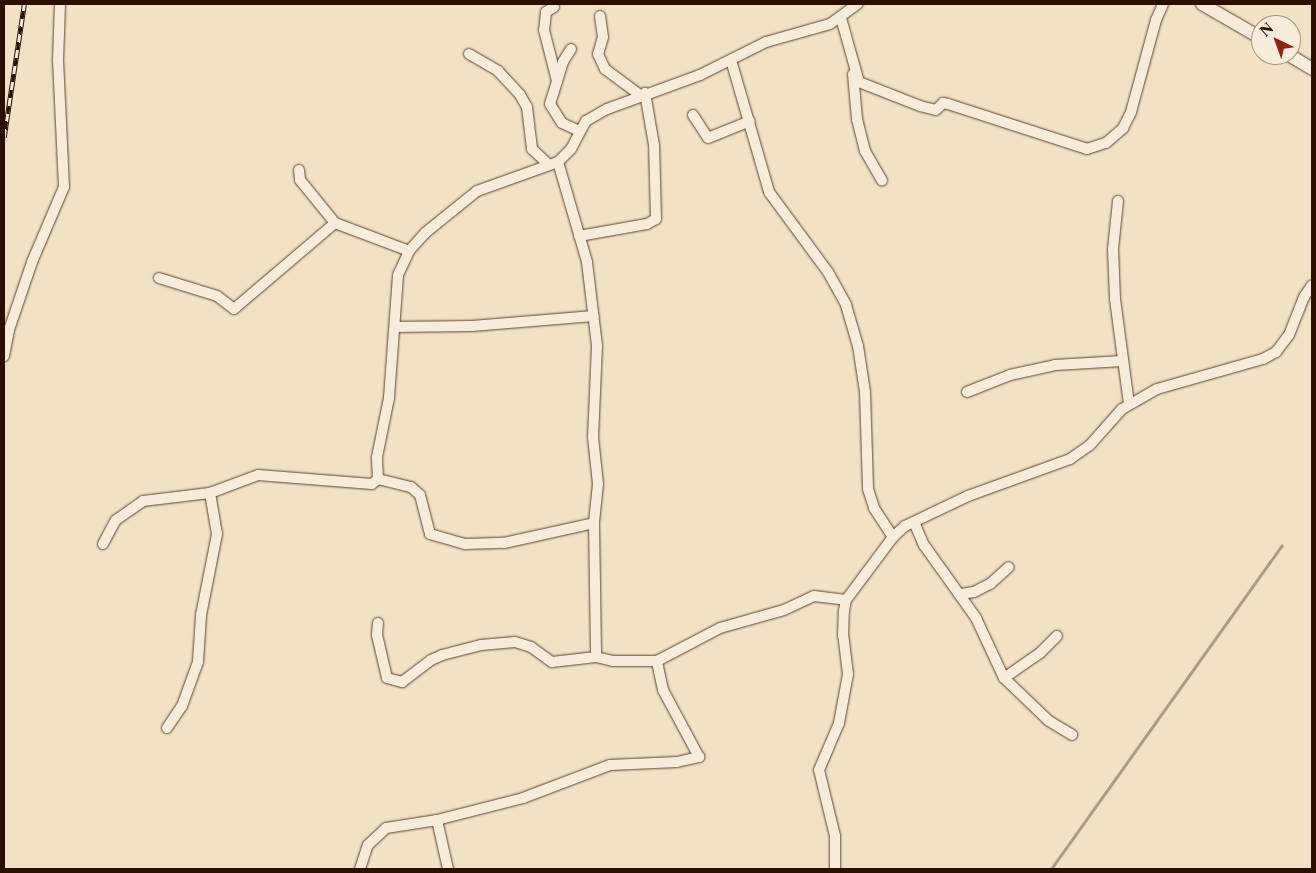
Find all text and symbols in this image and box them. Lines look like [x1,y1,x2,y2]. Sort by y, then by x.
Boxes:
north arrow [1251,15,1301,65]
text: N [1256,19,1277,40]

